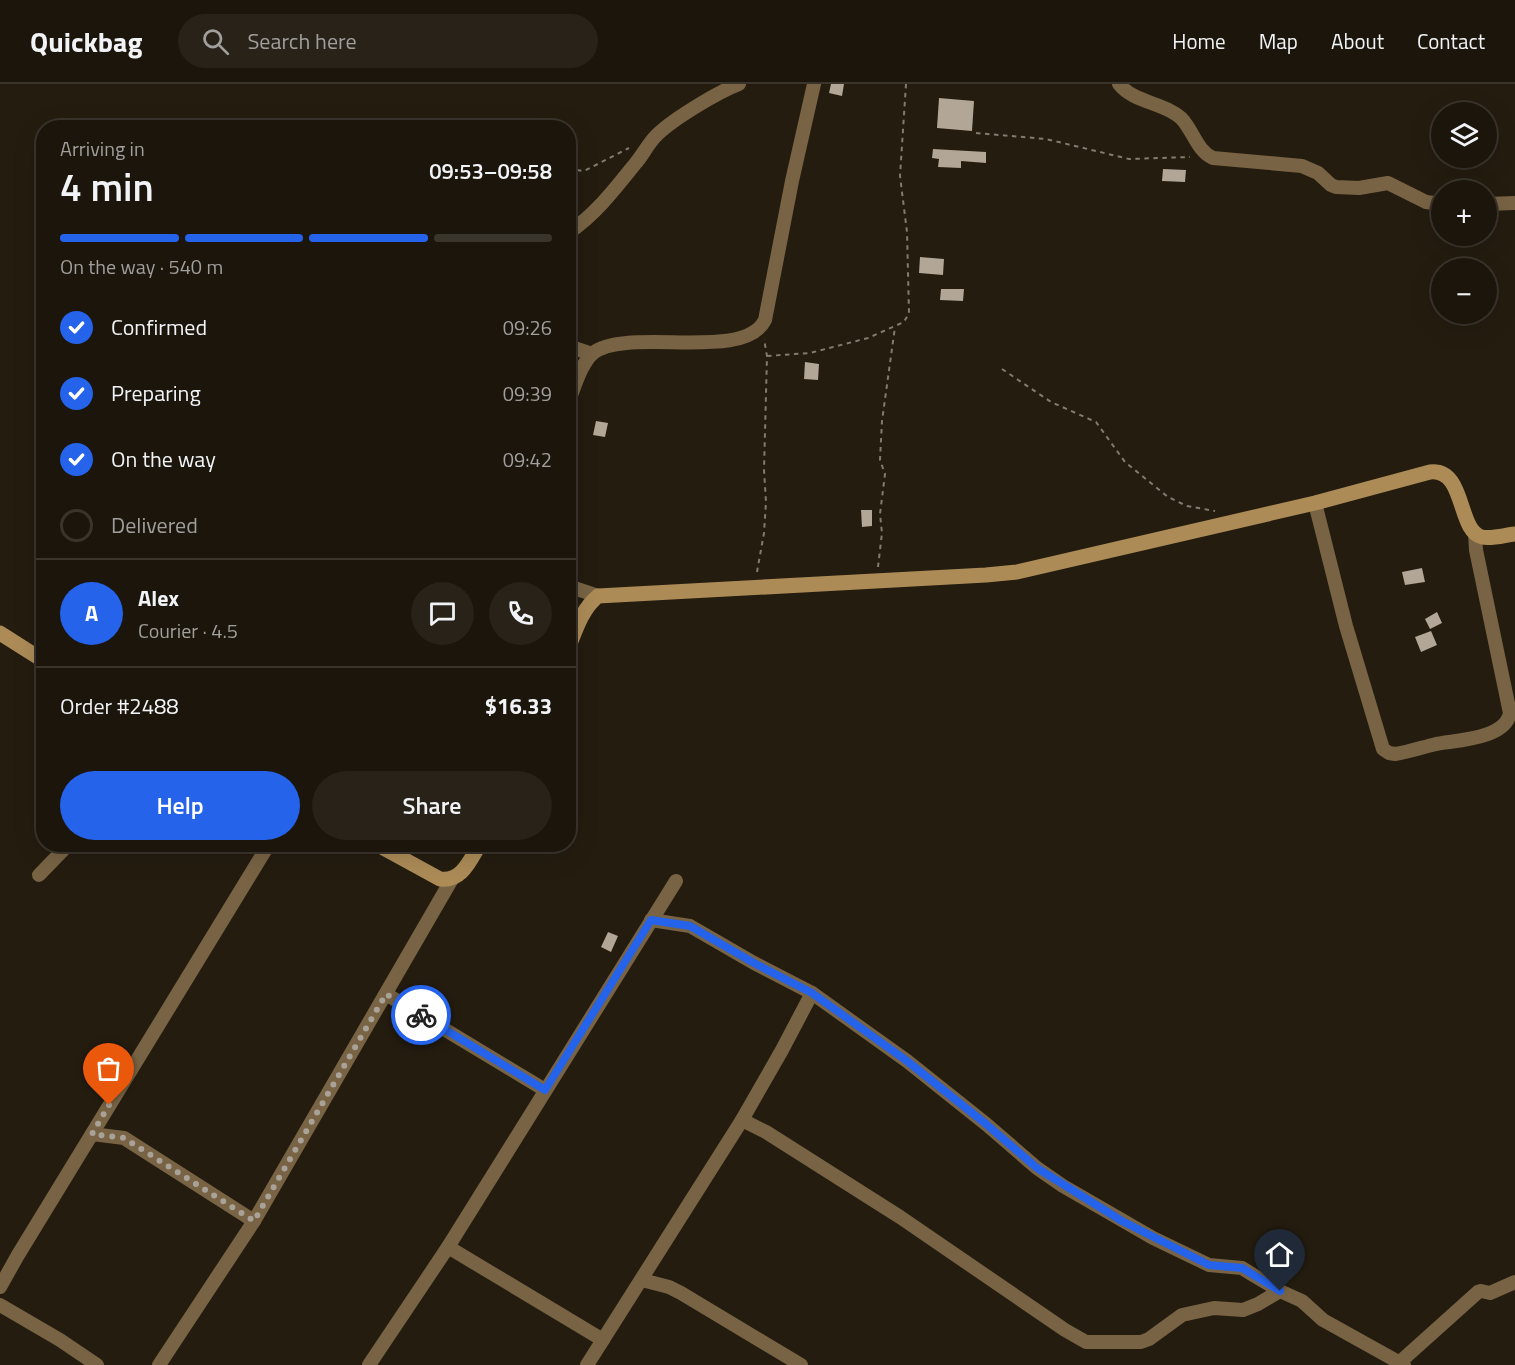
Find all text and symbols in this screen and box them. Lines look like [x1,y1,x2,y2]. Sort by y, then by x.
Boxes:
search box [178,14,598,68]
text: Quickbag [30,20,142,63]
text: Search here [247,24,357,58]
icon: search [199,25,232,58]
text: Home [1172,25,1226,57]
text: Map [1259,25,1298,57]
text: About [1331,25,1384,57]
text: Contact [1417,25,1485,57]
map controls [1431,102,1497,324]
button: layers [1431,102,1497,168]
text: Arriving in [60,133,145,164]
text: 09:53–09:58 [429,154,552,188]
text: 4 min [60,157,154,216]
button: + [1431,180,1497,246]
text: On the way · 540 m [60,251,223,282]
button: − [1431,258,1497,324]
text: Confirmed [111,310,207,344]
icon: check [60,311,93,344]
text: 09:26 [503,312,552,343]
text: Preparing [111,376,201,410]
icon: check [60,377,93,410]
text: 09:39 [503,378,552,409]
text: On the way [111,442,216,476]
icon: check [60,443,93,476]
text: 09:42 [503,444,552,475]
text: Delivered [111,508,198,542]
text: Alex [138,581,179,615]
button: chat [411,582,474,645]
button: phone [489,582,552,645]
text: A [85,596,98,630]
text: Courier · 4.5 [138,615,238,646]
text: Order #2488 [60,689,179,723]
text: $16.33 [485,689,552,723]
button: Help [60,771,300,840]
button: Share [312,771,552,840]
courier [391,985,451,1045]
icon: bike [405,999,438,1032]
pin [83,1043,134,1105]
icon: bag [92,1052,125,1085]
pin [1254,1229,1305,1291]
icon: home [1263,1238,1296,1271]

